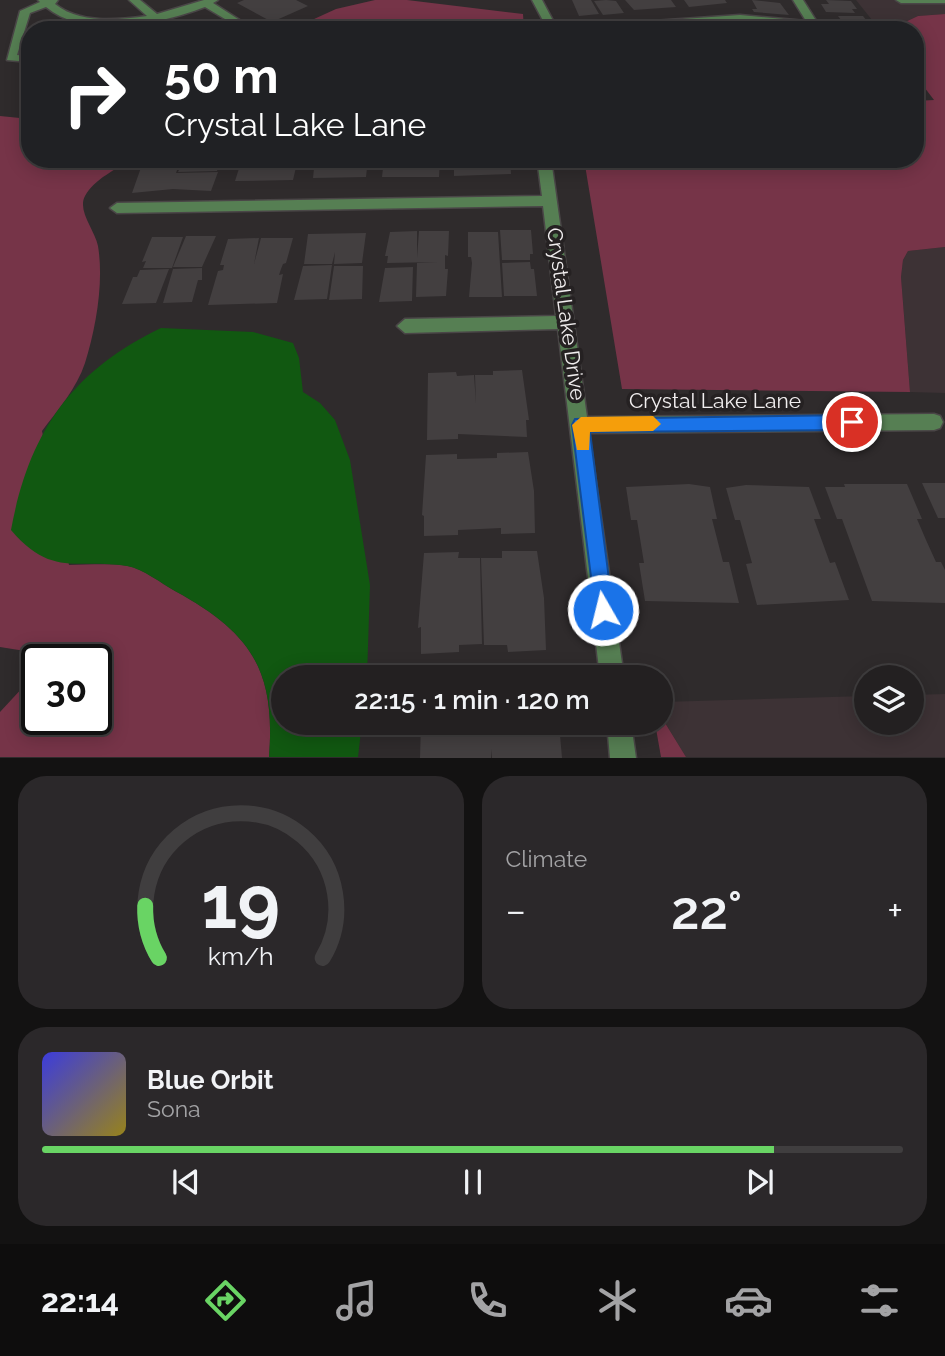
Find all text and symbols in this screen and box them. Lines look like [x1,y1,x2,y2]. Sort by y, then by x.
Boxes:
text: 50 m [164,47,279,104]
icon: right [49,49,140,140]
text: Crystal Lake Lane [164,106,426,143]
street label: Crystal Lake Drive [542,226,591,402]
street label: Crystal Lake Lane [629,388,801,413]
pin [822,392,882,452]
icon: arrive [833,403,871,441]
position arrow [566,573,640,647]
speed limit sign: 30 [21,644,112,735]
map controls [854,665,924,735]
button: layers [854,665,924,735]
text: 22:15 · 1 min · 120 m [354,685,590,715]
text: Climate [506,845,587,872]
text: 19 [201,861,280,946]
text: 22° [671,880,742,941]
text: − [506,888,526,933]
text: + [887,888,903,933]
text: km/h [208,941,274,971]
text: Blue Orbit [147,1065,274,1095]
text: Sona [147,1095,201,1122]
icon: previous [167,1163,205,1201]
icon: pause [454,1163,492,1201]
icon: next [741,1163,779,1201]
icon: directions [201,1276,250,1325]
icon: music [332,1276,381,1325]
icon: phone [463,1276,512,1325]
icon: climate [593,1276,642,1325]
icon: car [724,1276,773,1325]
icon: filters [855,1276,904,1325]
text: 22:14 [41,1282,119,1319]

